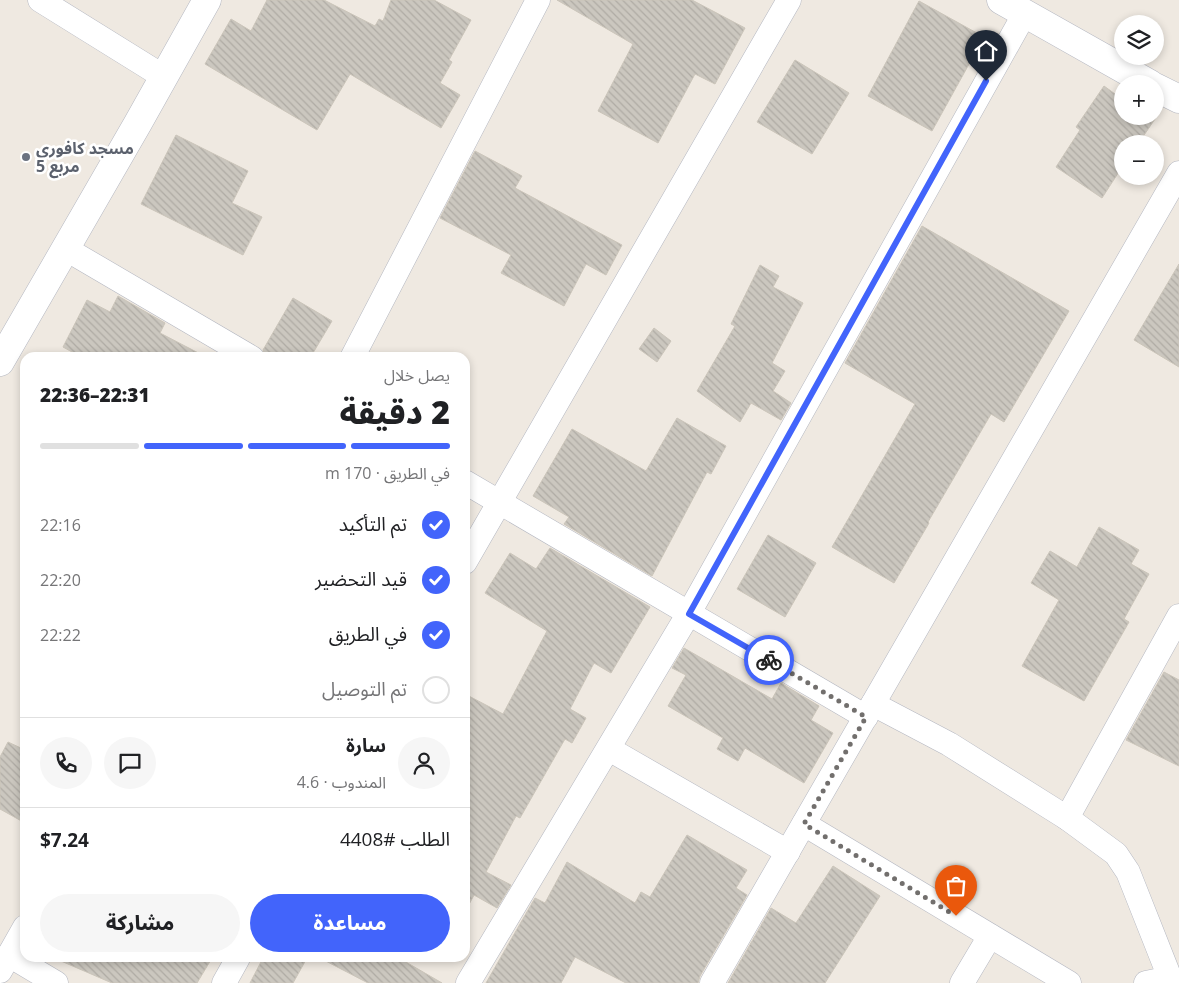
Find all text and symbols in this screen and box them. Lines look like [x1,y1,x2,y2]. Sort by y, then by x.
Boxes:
map controls [1114,15,1164,185]
button: layers [1114,15,1164,65]
pin [965,30,1007,81]
icon: home [972,37,1000,65]
button: + [1114,75,1164,125]
button: − [1114,135,1164,185]
place label: مسجد كافوري مربع 5 [36,137,134,179]
marker: مسجد كافوري مربع 5 [20,151,32,163]
text: يصل خلال [384,364,450,386]
text: 22:31–22:36 [40,382,150,408]
text: 2 دقيقة [339,390,450,433]
text: في الطريق · 170 m [325,462,450,484]
text: تم التأكيد [339,511,407,537]
icon: check [422,511,450,539]
text: 22:16 [40,514,81,536]
text: قيد التحضير [315,566,407,592]
icon: check [422,566,450,594]
text: 22:20 [40,569,81,591]
text: في الطريق [329,621,407,647]
icon: check [422,621,450,649]
text: 22:22 [40,624,81,646]
courier [744,635,794,685]
icon: bike [755,646,783,674]
text: تم التوصيل [322,676,407,702]
text: سارة [346,732,386,758]
button: phone [40,737,92,789]
button: chat [104,737,156,789]
button: person [398,737,450,789]
text: المندوب · 4.6 [297,771,386,793]
text: الطلب #4408 [340,826,450,852]
text: $7.24 [40,827,89,853]
pin [935,865,977,916]
icon: bag [942,872,970,900]
button: مشاركة [40,894,240,952]
button: مساعدة [250,894,450,952]

